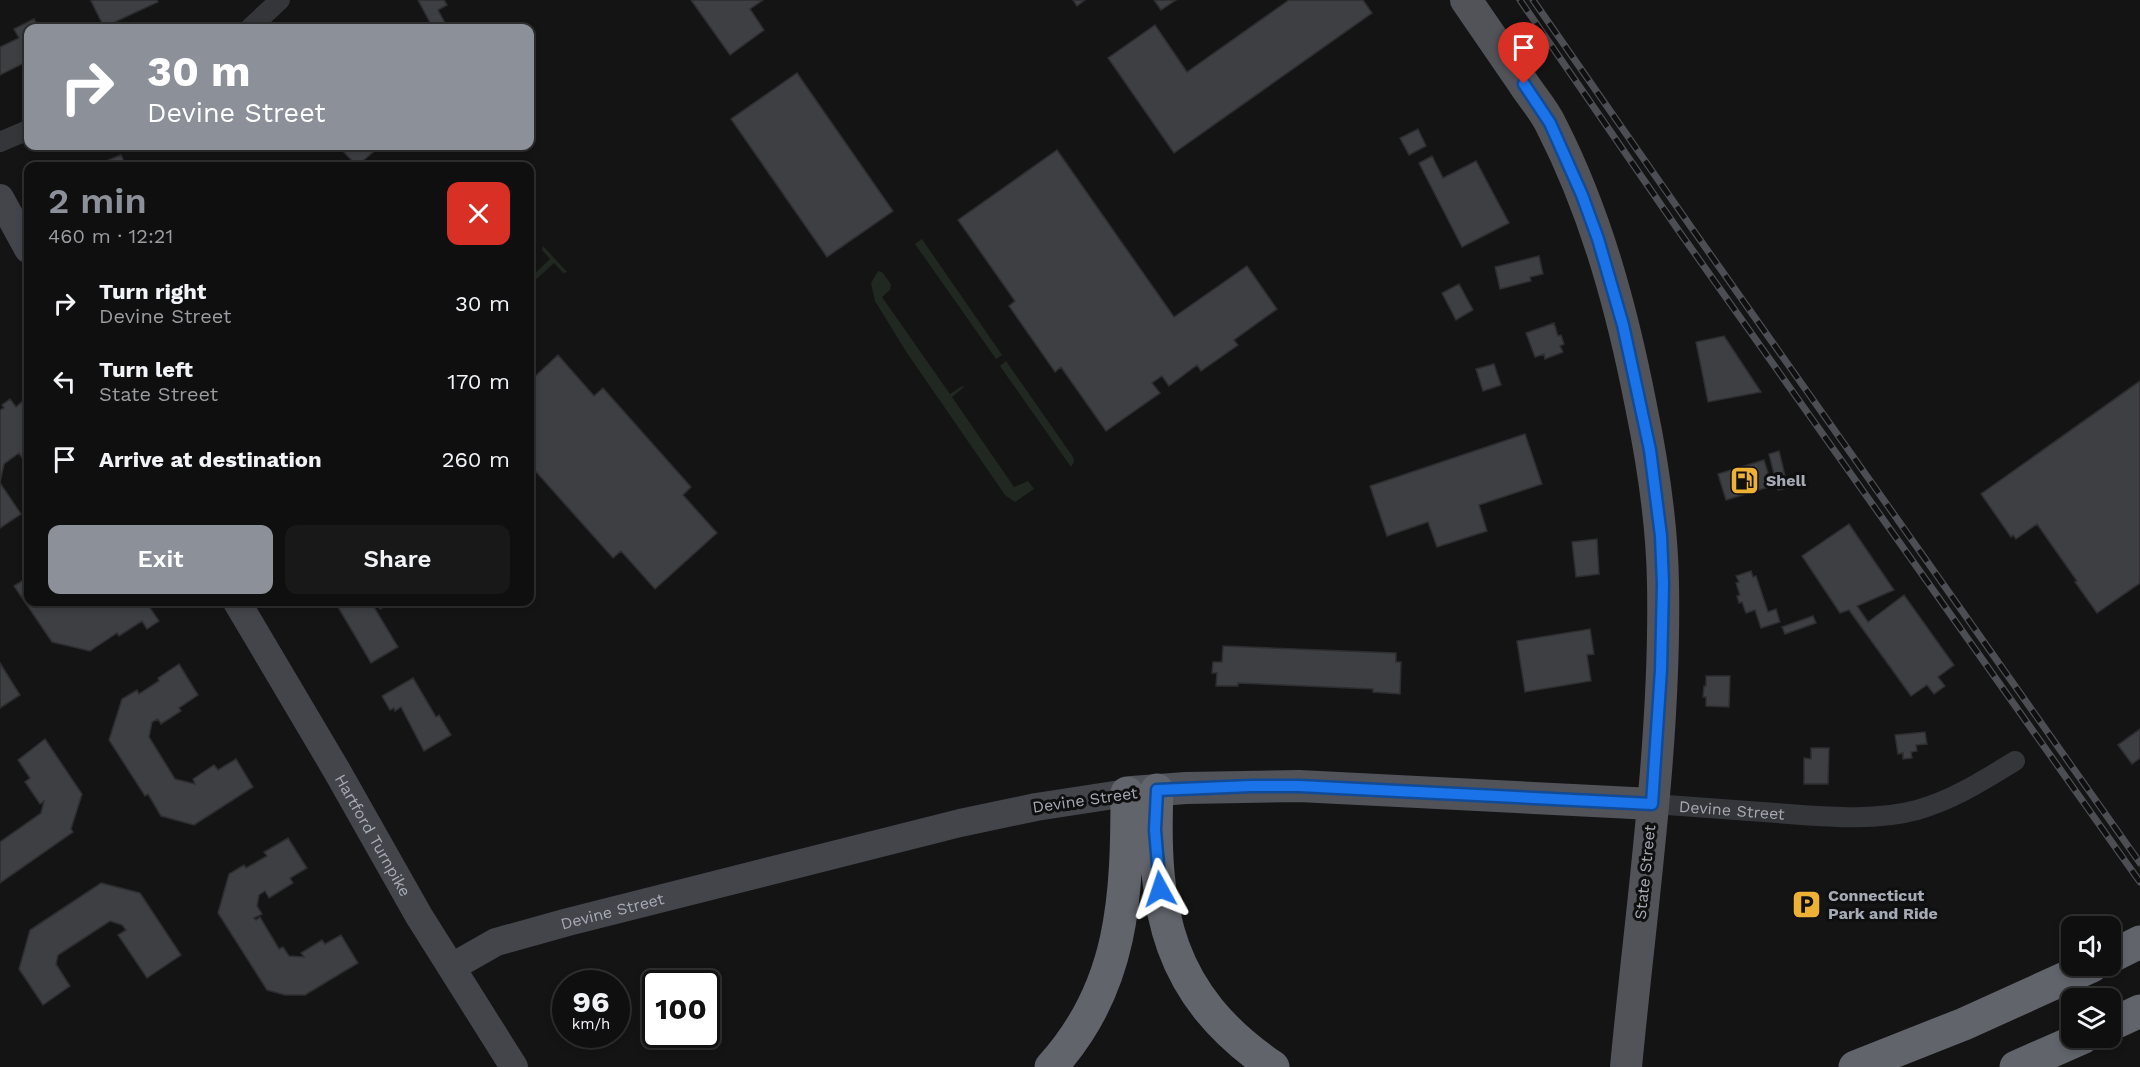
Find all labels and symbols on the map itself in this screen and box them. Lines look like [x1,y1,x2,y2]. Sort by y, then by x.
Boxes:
pin [1498,22,1549,84]
fuel station icon: Shell [1729,464,1761,496]
place label: Shell [1766,471,1807,490]
street label: Hartford Turnpike [331,771,415,900]
street label: Devine Street [1031,783,1139,817]
street label: Devine Street [1678,796,1786,823]
street label: State Street [1631,823,1659,920]
position arrow [1128,857,1192,921]
place label: Connecticut Park and Ride [1828,886,1938,923]
parking icon: Connecticut Park and Ride [1791,888,1823,920]
street label: Devine Street [558,889,666,933]
speed limit sign: 100 [642,970,720,1048]

